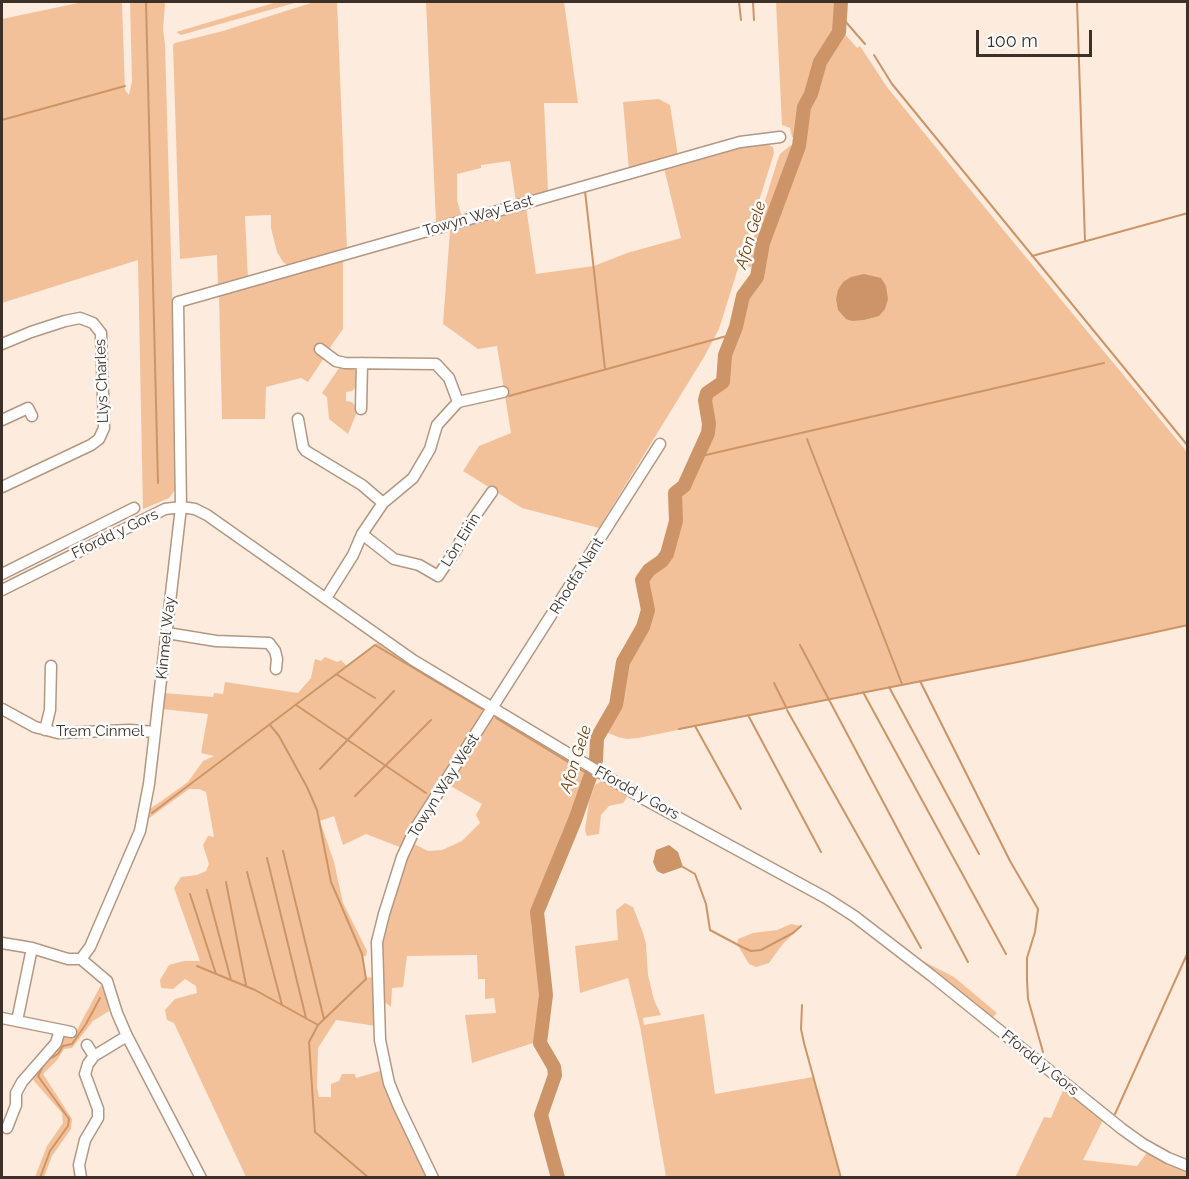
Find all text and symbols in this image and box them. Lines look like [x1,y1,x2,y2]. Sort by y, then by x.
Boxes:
scale bar [979,18,1094,56]
text: 100 m [987,30,1038,51]
street label: Towyn Way East [421,192,535,240]
water label: Afon Gele [732,199,770,271]
street label: Llys Charles [92,339,112,423]
street label: Ffordd y Gors [69,505,161,563]
street label: Lôn Eirin [438,510,484,570]
street label: Rhodfa Nant [546,534,608,618]
street label: Kinmel Way [153,596,179,680]
street label: Trem Cinmel [56,722,144,740]
water label: Afon Gele [556,723,596,795]
street label: Towyn Way West [405,731,483,841]
street label: Ffordd y Gors [592,762,682,824]
street label: Ffordd y Gors [998,1026,1082,1100]

